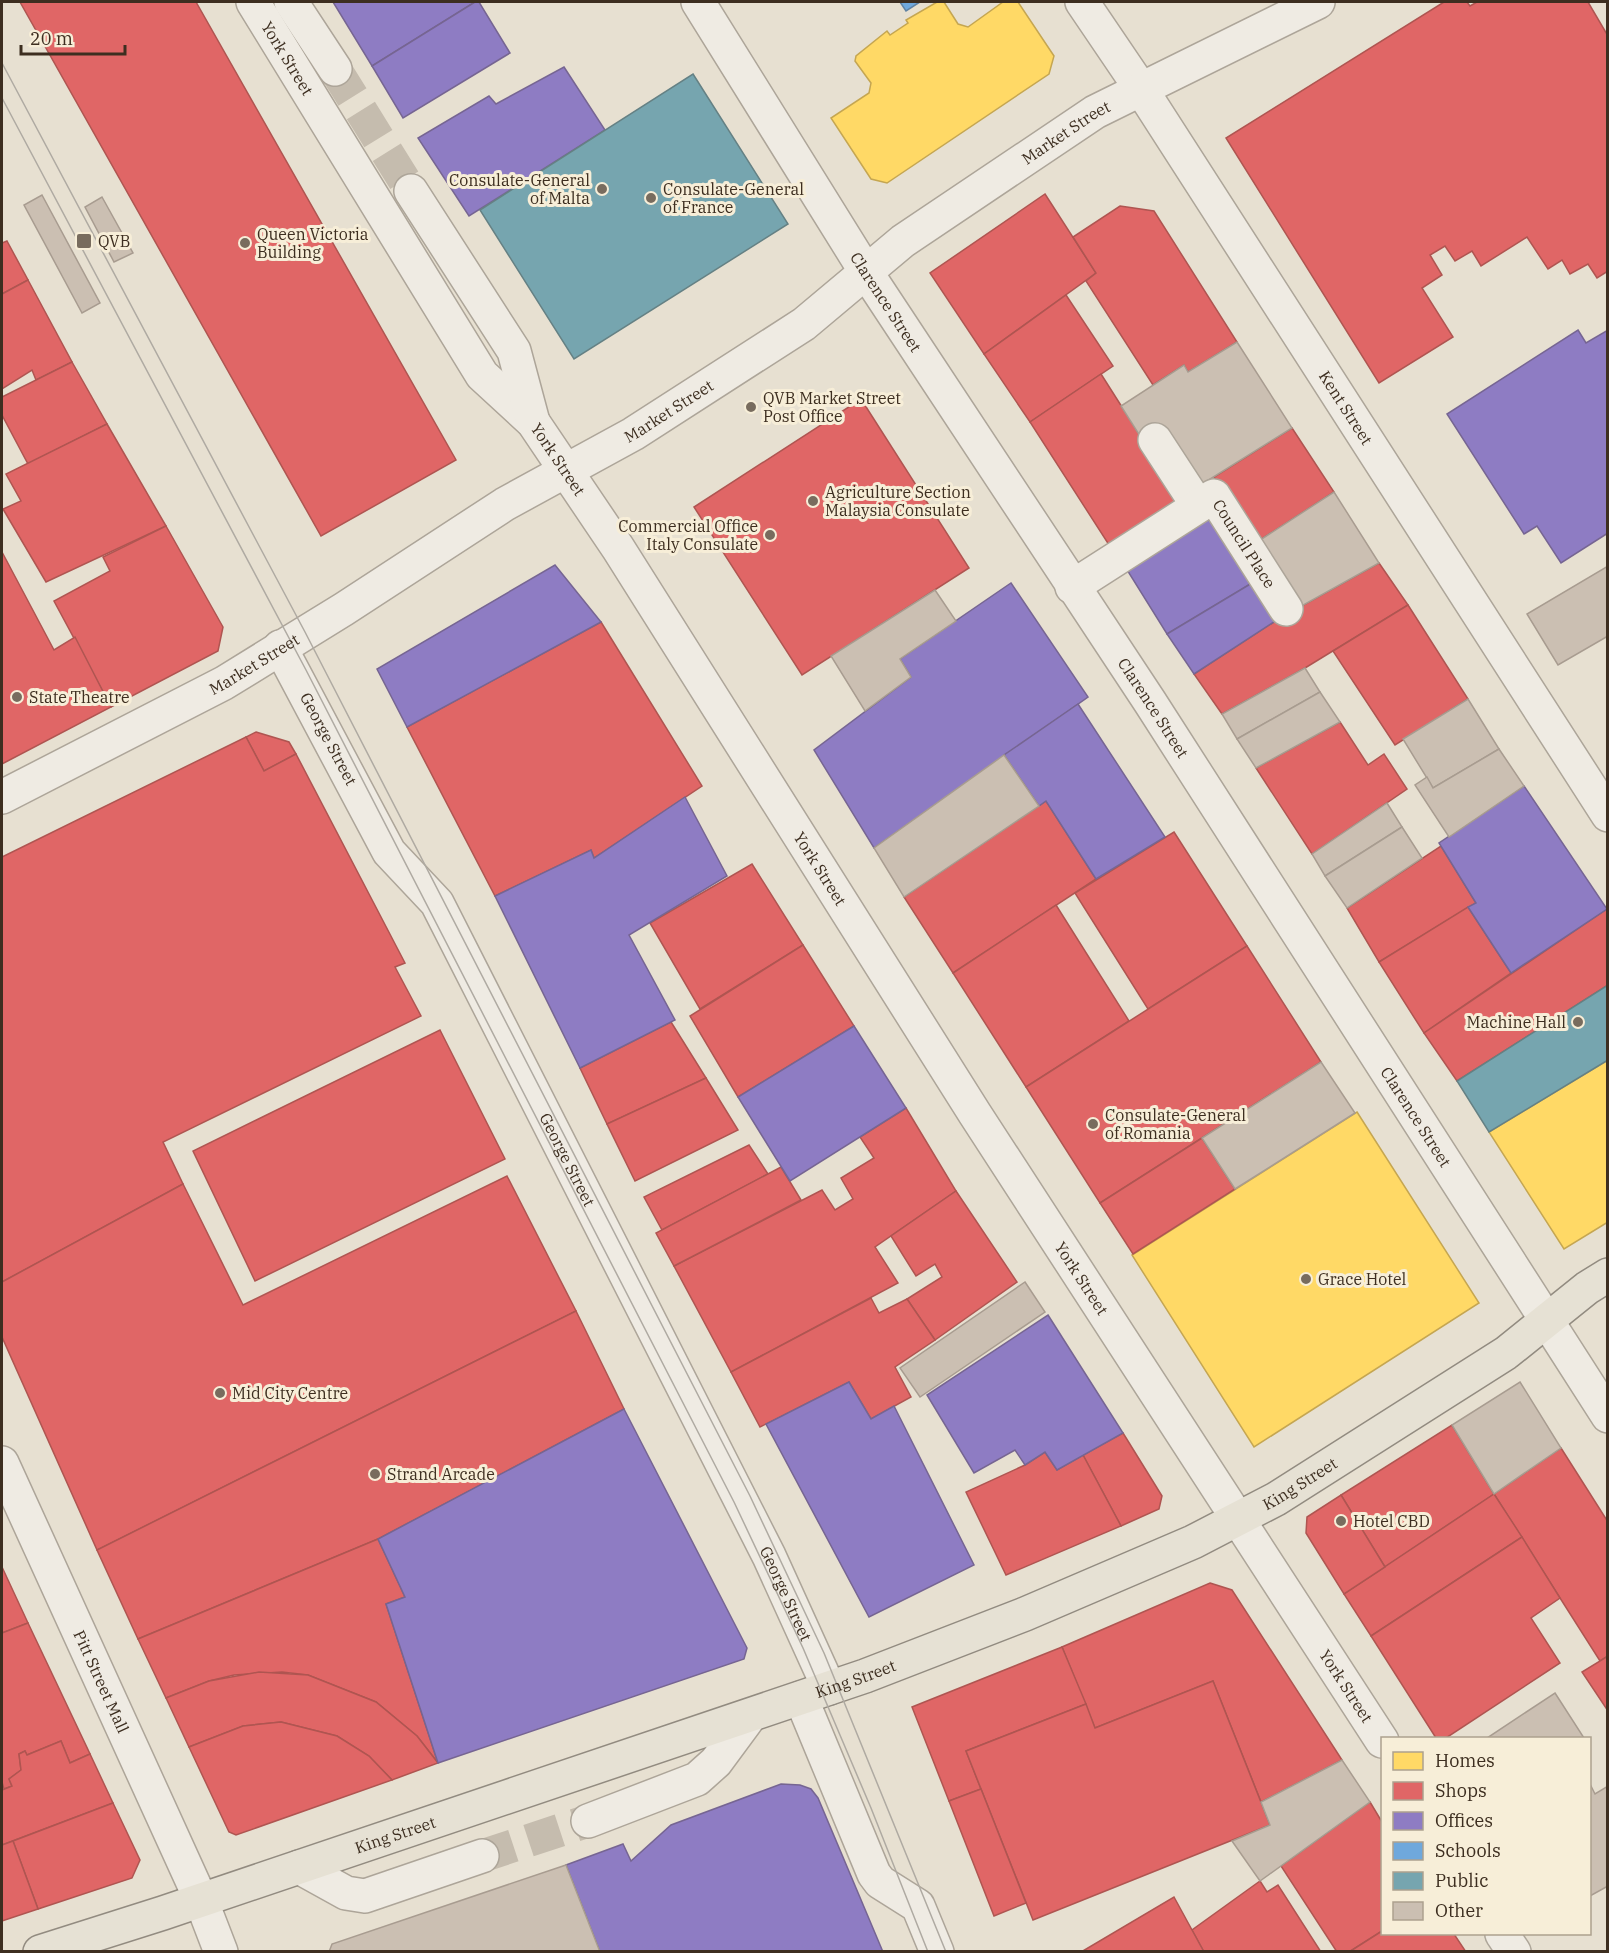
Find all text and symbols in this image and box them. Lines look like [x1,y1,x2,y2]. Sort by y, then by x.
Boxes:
scale bar [21,18,124,56]
street label: York Street [257,18,318,99]
text: 20 m [30,27,73,50]
street label: Market Street [1018,96,1114,168]
place label: Consulate-General of Malta [449,170,590,208]
place label: Consulate-General of France [663,179,804,217]
marker: Consulate-General of Malta [595,182,609,196]
marker: Consulate-General of France [644,191,658,205]
place label: Queen Victoria Building [257,224,369,262]
place label: QVB [98,231,130,251]
marker: QVB [75,232,93,250]
marker: Queen Victoria Building [238,236,252,250]
street label: Clarence Street [846,248,926,356]
street label: Kent Street [1315,367,1377,449]
street label: Market Street [621,375,717,447]
place label: QVB Market Street Post Office [763,388,901,426]
marker: QVB Market Street Post Office [744,400,758,414]
street label: York Street [527,419,590,500]
place label: Agriculture Section Malaysia Consulate [825,482,971,520]
marker: Agriculture Section Malaysia Consulate [806,494,820,508]
street label: Council Place [1209,495,1280,592]
place label: Commercial Office Italy Consulate [618,516,758,554]
marker: Commercial Office Italy Consulate [763,528,777,542]
street label: Market Street [206,629,303,699]
street label: Clarence Street [1114,654,1193,762]
place label: State Theatre [29,687,130,707]
street label: George Street [296,689,362,789]
marker: State Theatre [10,690,24,704]
street label: York Street [790,828,851,909]
place label: Machine Hall [1467,1012,1566,1032]
marker: Machine Hall [1571,1015,1585,1029]
street label: Clarence Street [1376,1063,1456,1171]
place label: Consulate-General of Romania [1105,1105,1246,1143]
street label: George Street [535,1109,600,1210]
marker: Consulate-General of Romania [1086,1117,1100,1131]
street label: York Street [1051,1238,1113,1319]
place label: Grace Hotel [1318,1269,1407,1289]
marker: Grace Hotel [1299,1272,1313,1286]
place label: Mid City Centre [232,1383,348,1403]
marker: Mid City Centre [213,1386,227,1400]
street label: King Street [1259,1453,1341,1514]
place label: Strand Arcade [387,1464,495,1484]
marker: Strand Arcade [368,1467,382,1481]
place label: Hotel CBD [1353,1511,1430,1531]
marker: Hotel CBD [1334,1514,1348,1528]
street label: George Street [756,1543,816,1644]
street label: Pitt Street Mall [69,1627,134,1736]
street label: York Street [1315,1646,1377,1727]
street label: King Street [813,1655,899,1702]
legend [1381,1737,1591,1935]
text: Homes [1435,1749,1495,1772]
text: Shops [1435,1779,1487,1802]
text: Offices [1435,1809,1493,1832]
street label: King Street [352,1812,438,1858]
text: Schools [1435,1839,1501,1862]
text: Public [1435,1869,1489,1892]
text: Other [1435,1899,1483,1922]

